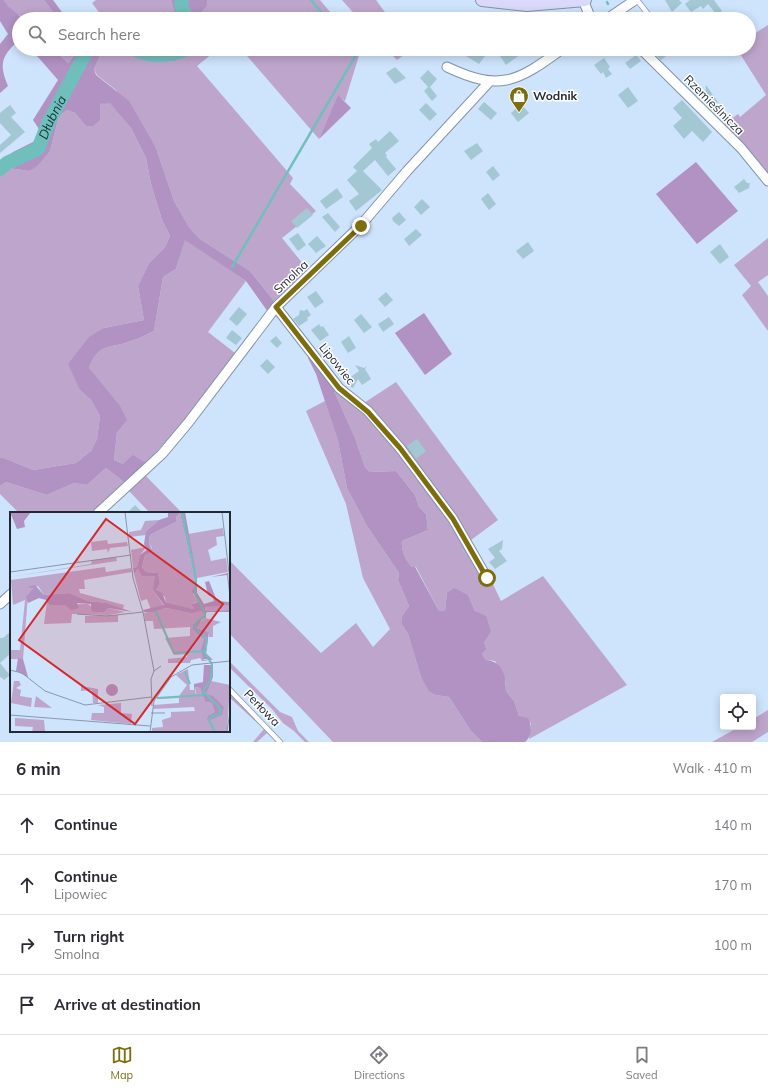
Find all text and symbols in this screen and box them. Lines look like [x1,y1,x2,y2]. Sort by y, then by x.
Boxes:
search box [12,12,756,56]
icon: search [26,23,48,45]
text: Search here [58,25,140,44]
street label: Rzemieślnicza [681,71,748,138]
shop icon: Wodnik [508,85,530,113]
place label: Wodnik [533,88,578,103]
water label: Dłubnia [35,92,69,141]
route end [352,217,370,235]
street label: Smolna [270,257,311,296]
street label: Lipowiec [316,340,359,388]
inset map [10,512,230,732]
route start [478,569,496,587]
street label: Perłowa [241,686,284,729]
map controls [720,694,756,730]
button: locate [720,694,756,730]
text: 6 min [16,758,61,779]
text: Walk · 410 m [673,760,752,776]
icon: ahead [16,814,38,836]
text: Continue [54,815,117,834]
text: 140 m [714,817,752,833]
text: Continue [54,867,117,886]
icon: ahead [16,874,38,896]
text: 170 m [714,877,752,893]
text: Lipowiec [54,886,107,902]
text: Turn right [54,927,124,946]
icon: right [16,934,38,956]
text: 100 m [714,937,752,953]
text: Smolna [54,946,99,962]
icon: arrive [16,994,38,1016]
text: Arrive at destination [54,995,201,1014]
tab: Map [110,1044,133,1082]
tab: Directions [354,1044,405,1082]
tab: Saved [626,1044,658,1082]

